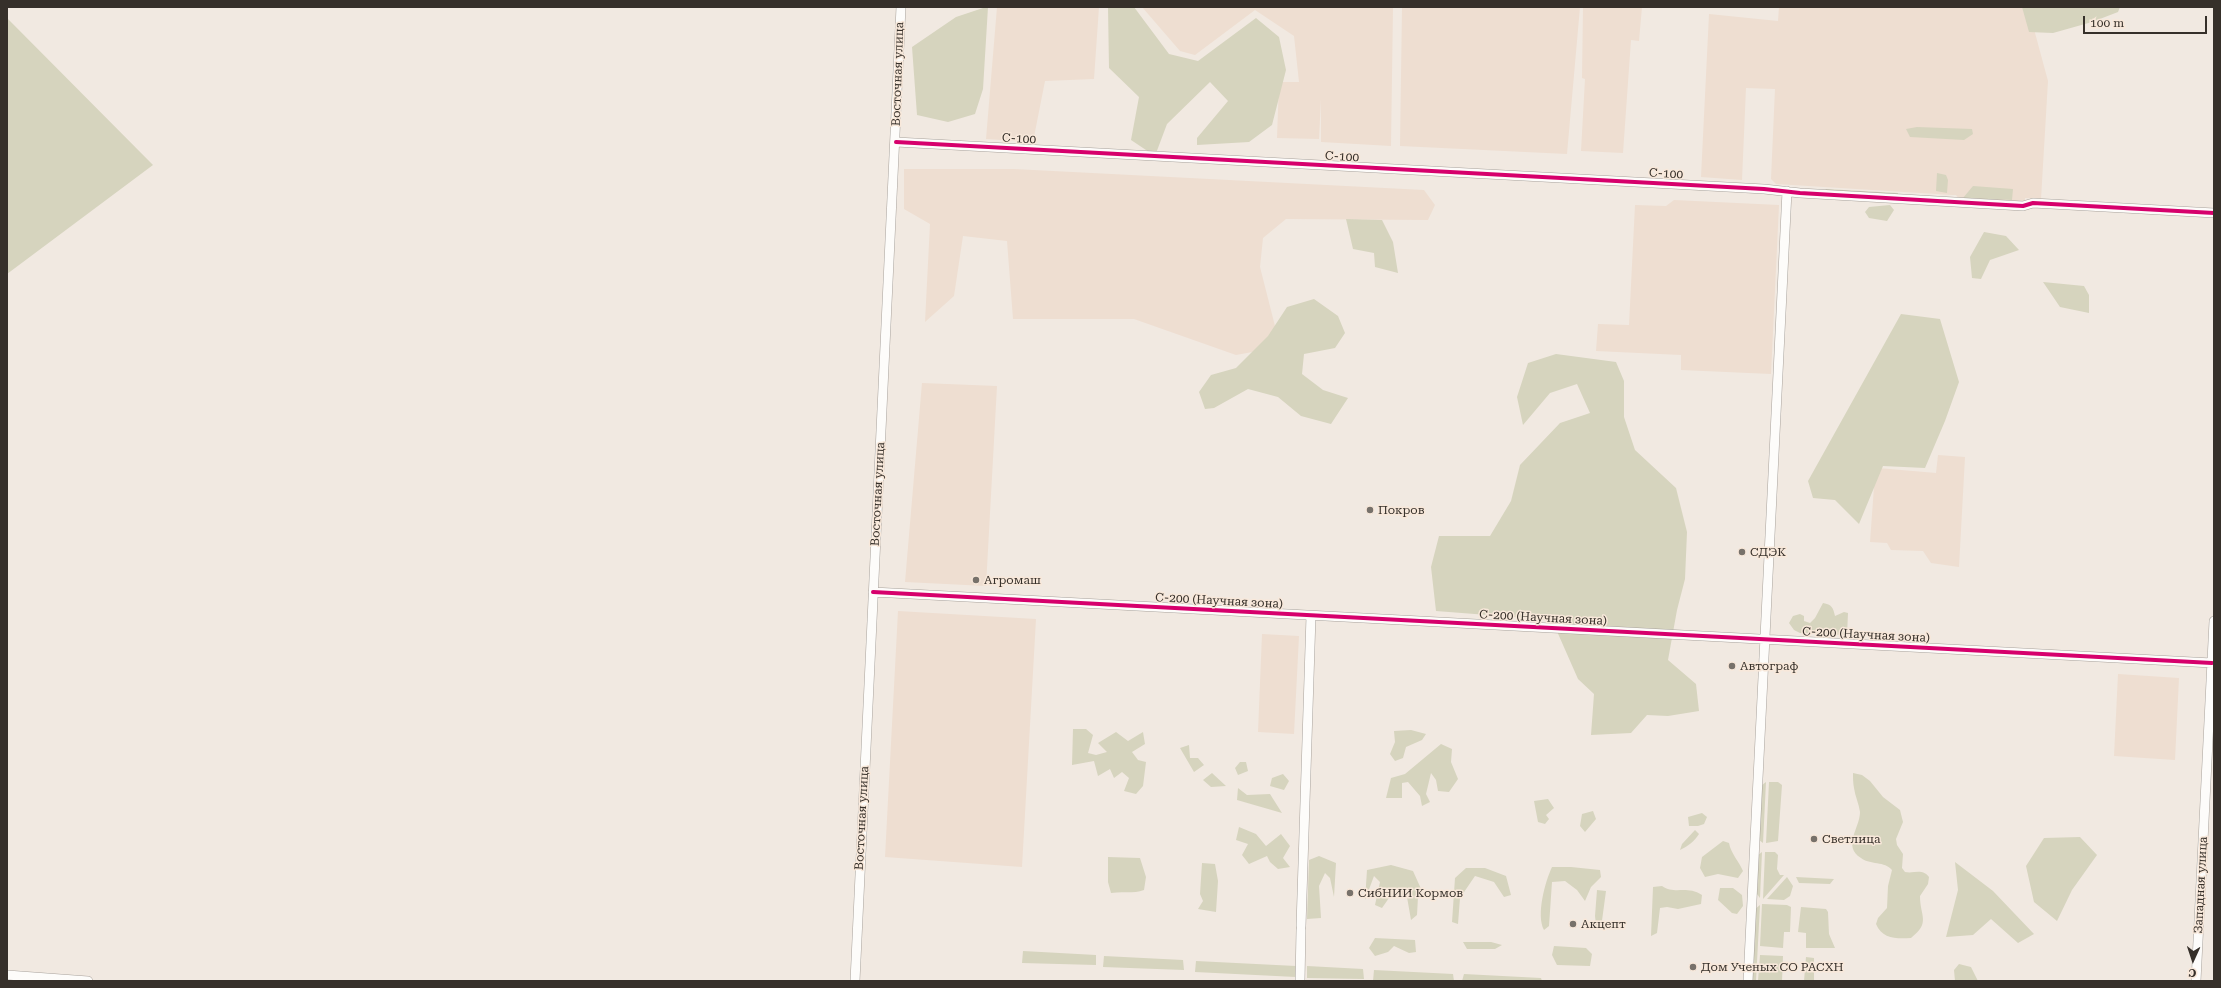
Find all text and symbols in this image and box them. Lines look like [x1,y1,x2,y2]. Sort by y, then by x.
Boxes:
scale bar [2085,8,2209,34]
text: 100 m [2090,16,2124,30]
street label: Восточная улица [889,22,907,126]
street label: С-100 [1002,131,1036,147]
street label: С-100 [1325,149,1359,165]
street label: С-100 [1649,166,1683,182]
street label: Восточная улица [868,442,888,546]
place label: Покров [1378,503,1425,517]
marker: Покров [1365,505,1375,515]
place label: СДЭК [1750,545,1786,559]
marker: СДЭК [1737,547,1747,557]
place label: Агромаш [984,573,1041,587]
marker: Агромаш [971,575,981,585]
street label: С-200 (Научная зона) [1155,590,1283,612]
street label: С-200 (Научная зона) [1479,607,1607,629]
street label: С-200 (Научная зона) [1802,624,1930,646]
place label: Автограф [1740,659,1798,673]
marker: Автограф [1727,661,1737,671]
street label: Восточная улица [852,766,872,870]
place label: Светлица [1822,832,1881,846]
marker: Светлица [1809,834,1819,844]
street label: Западная улица [2191,836,2211,934]
place label: СибНИИ Кормов [1358,886,1463,900]
marker: СибНИИ Кормов [1345,888,1355,898]
place label: Акцепт [1581,917,1626,931]
marker: Акцепт [1568,919,1578,929]
north arrow [2173,940,2213,980]
place label: Дом Ученых СО РАСХН [1701,960,1844,974]
marker: Дом Ученых СО РАСХН [1688,962,1698,972]
text: С [2188,966,2197,979]

